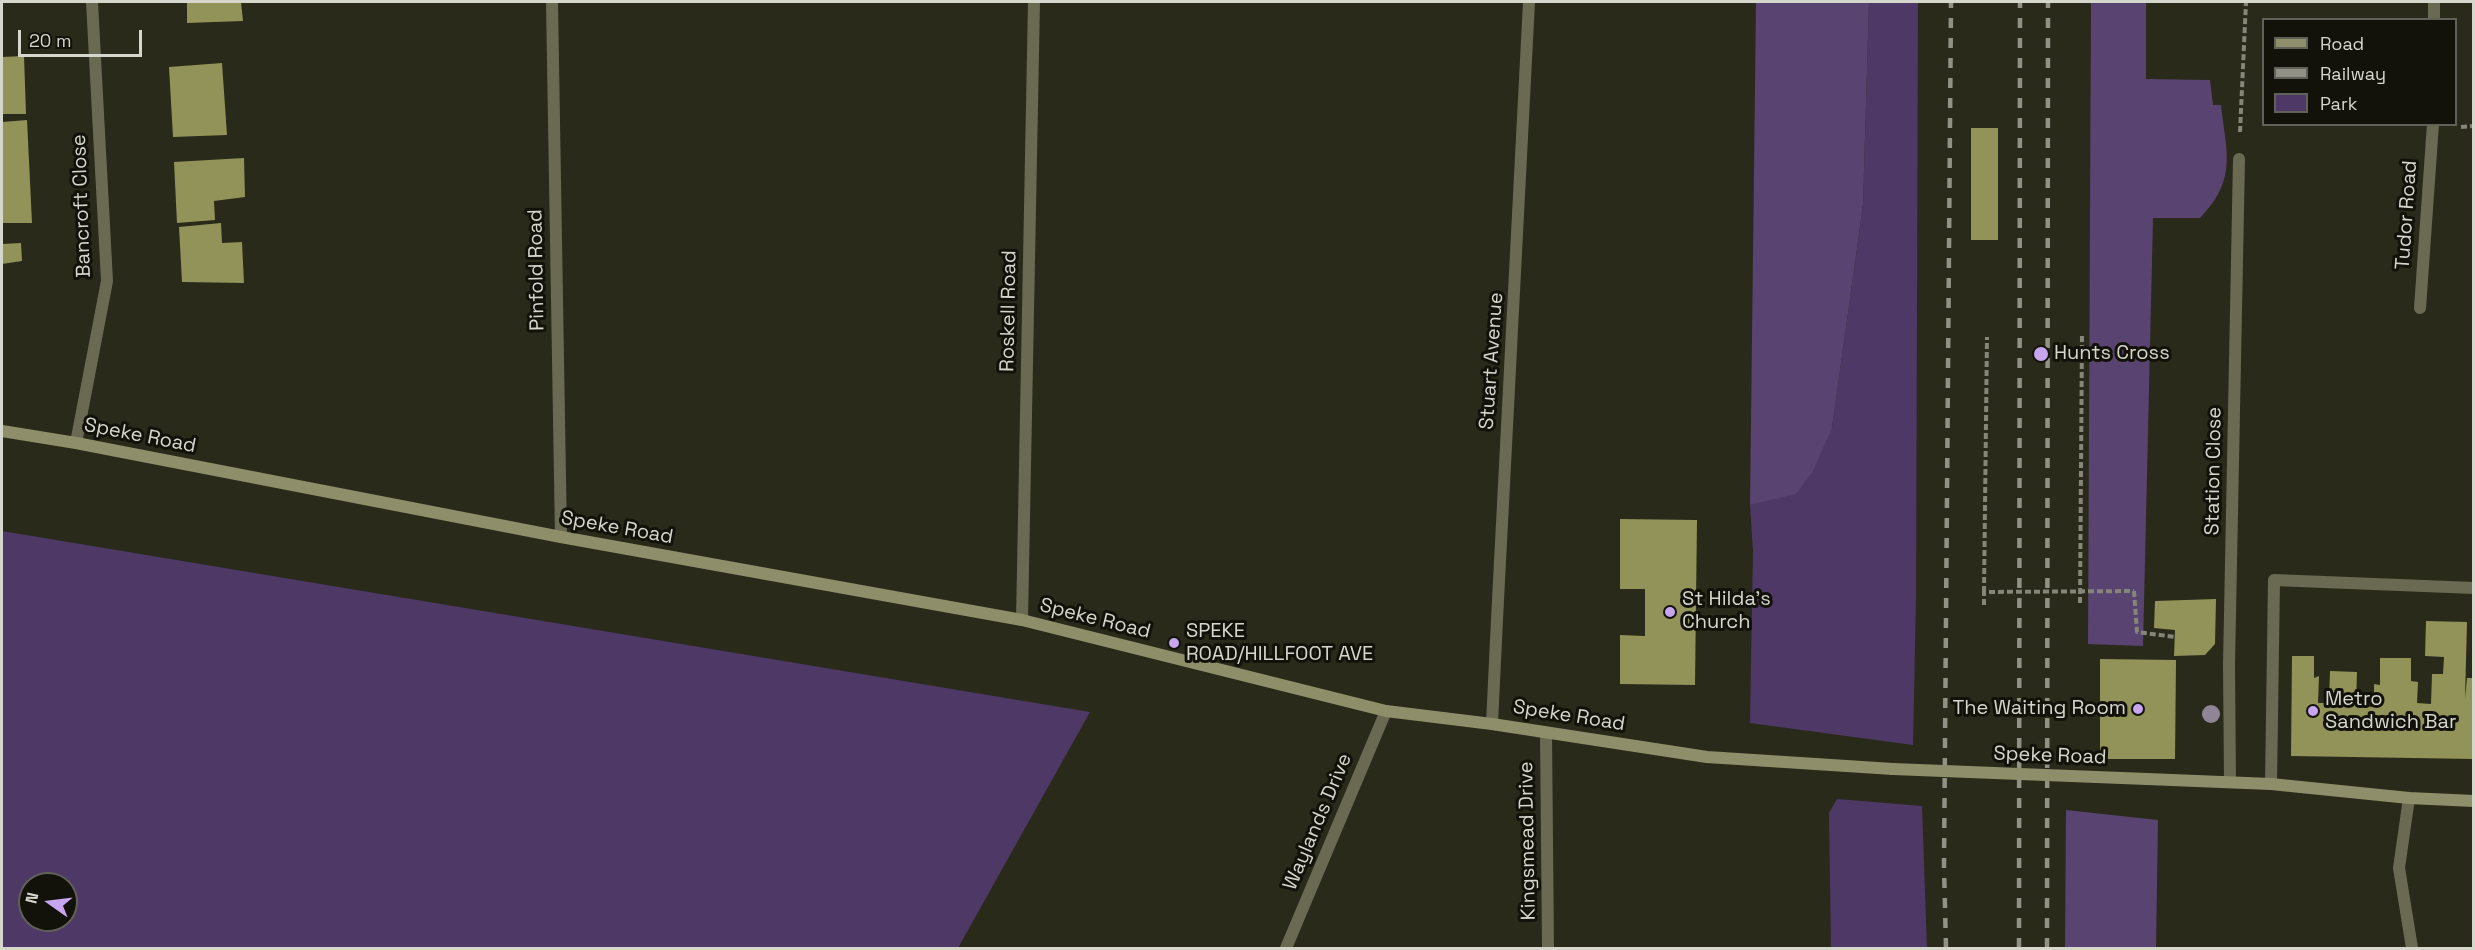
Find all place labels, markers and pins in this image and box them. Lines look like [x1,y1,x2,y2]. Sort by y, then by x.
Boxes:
place label: Hunts Cross [2054,342,2170,366]
marker: Hunts Cross [2032,345,2050,363]
place label: St Hilda's Church [1682,588,1771,635]
marker: St Hilda's Church [1663,605,1677,619]
place label: SPEKE ROAD/HILLFOOT AVE [1186,620,1373,667]
marker: SPEKE ROAD/HILLFOOT AVE [1167,636,1181,650]
place label: Metro Sandwich Bar [2325,688,2456,735]
place label: The Waiting Room [1952,697,2126,721]
marker: The Waiting Room [2131,702,2145,716]
marker: Metro Sandwich Bar [2306,704,2320,718]

